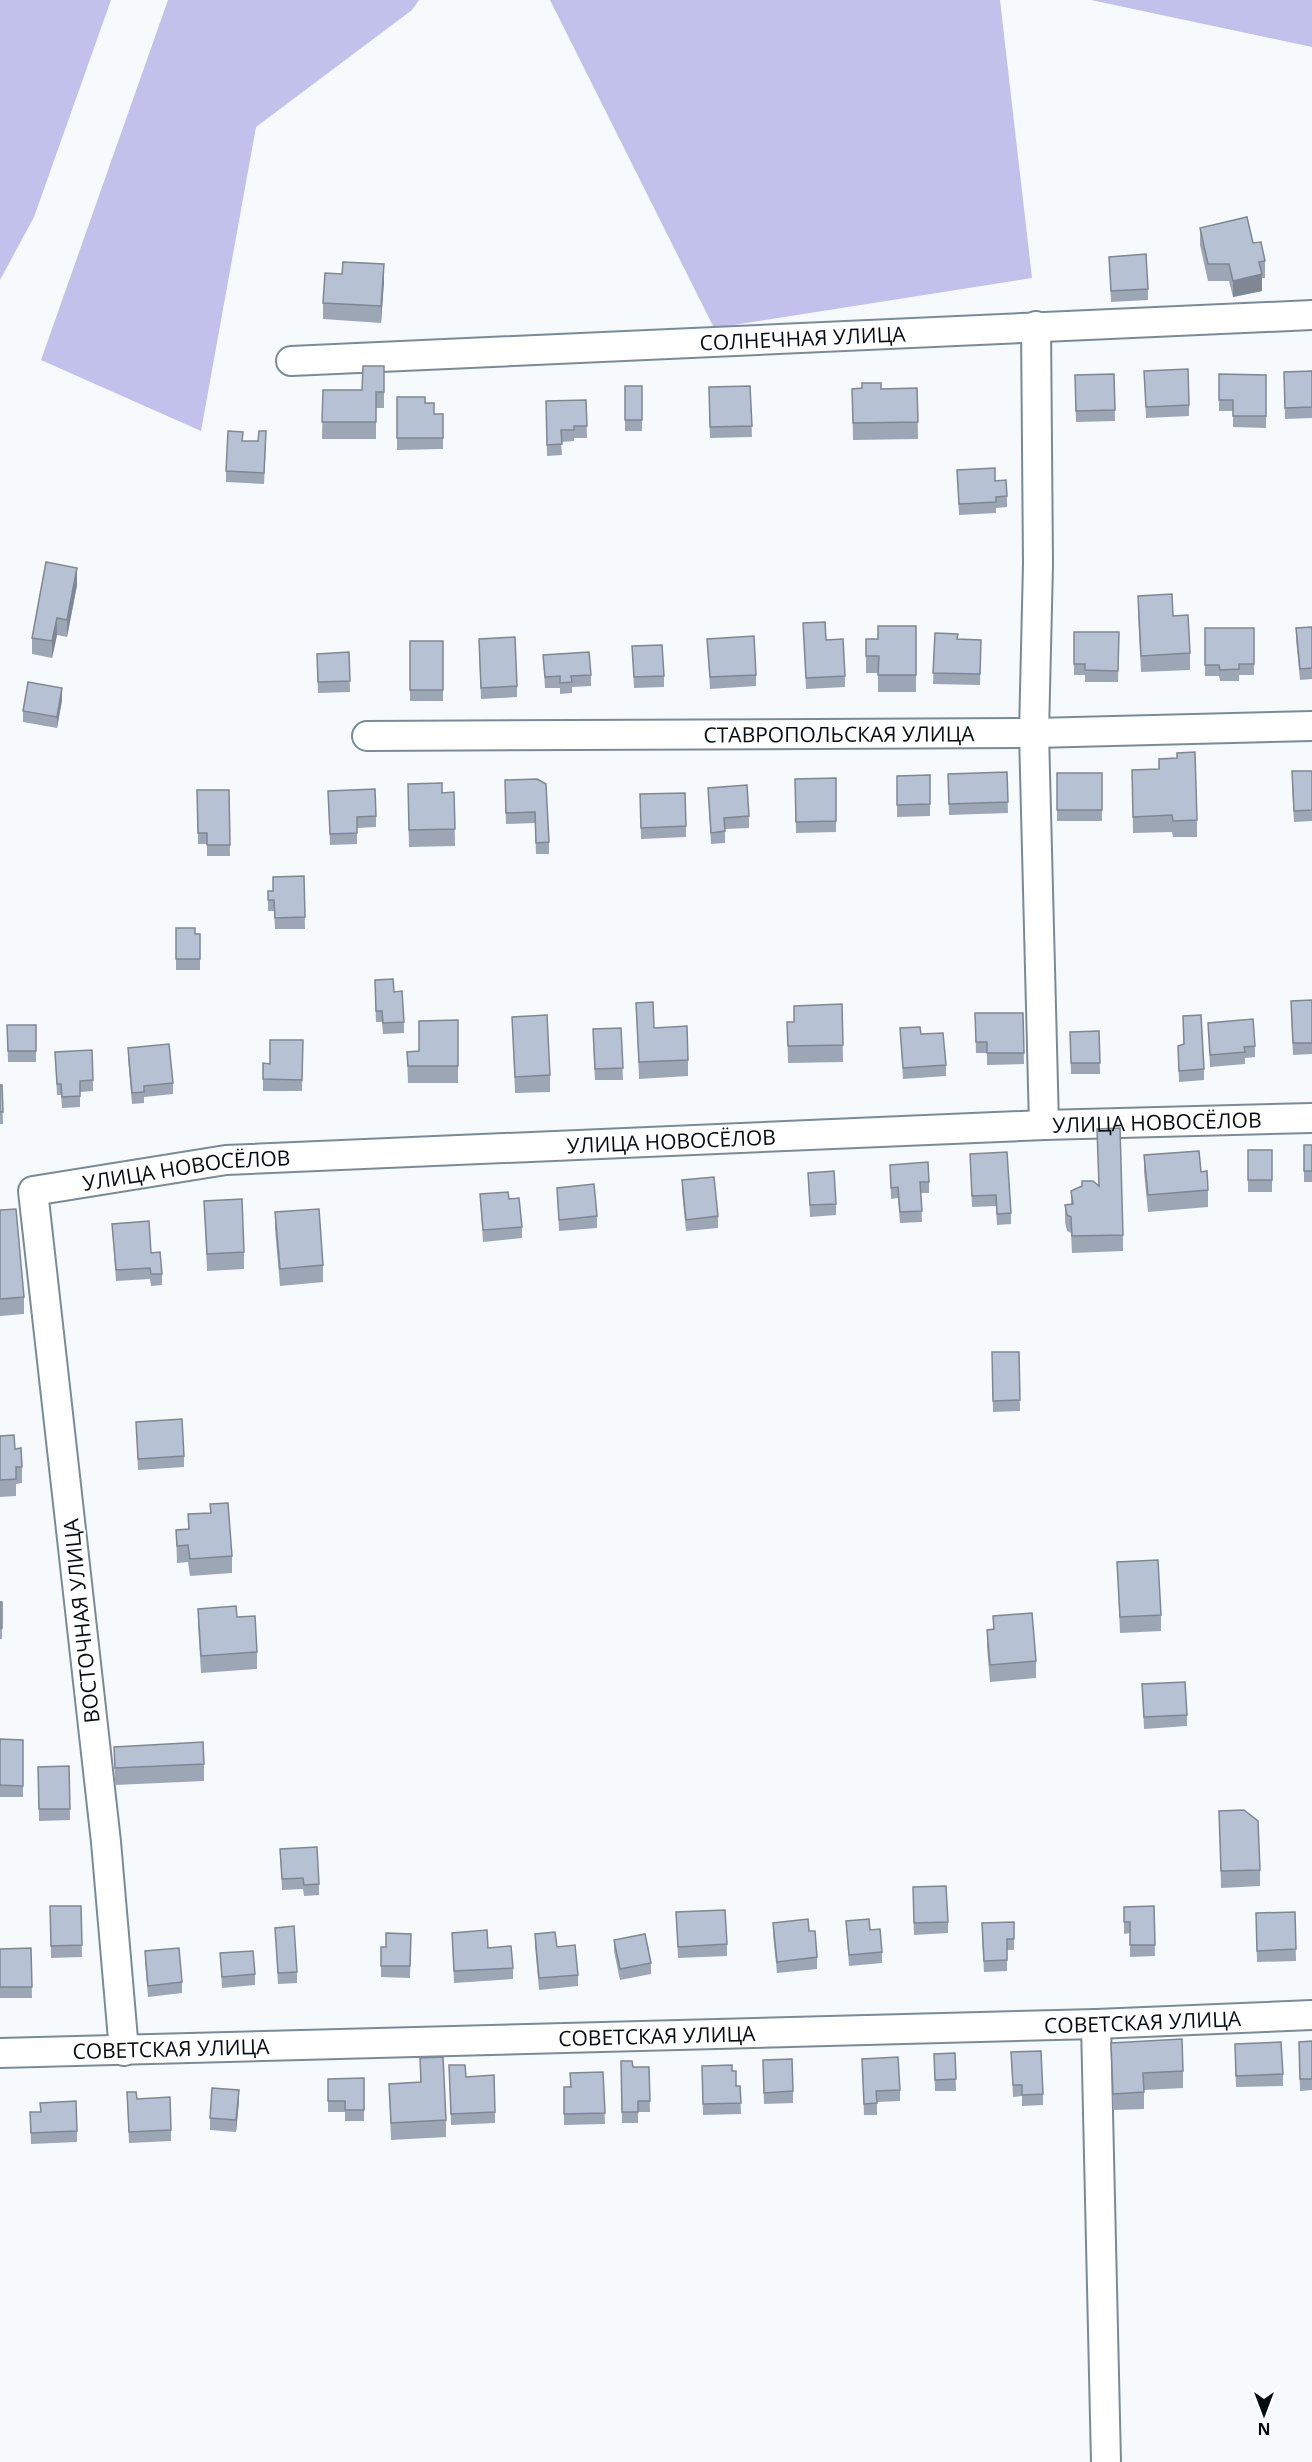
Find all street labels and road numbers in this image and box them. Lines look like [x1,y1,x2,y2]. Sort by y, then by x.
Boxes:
street label: СОЛНЕЧНАЯ УЛИЦА [699,319,907,357]
street label: СТАВРОПОЛЬСКАЯ УЛИЦА [703,719,975,748]
street label: УЛИЦА НОВОСЁЛОВ [1052,1105,1262,1139]
street label: УЛИЦА НОВОСЁЛОВ [566,1122,776,1159]
street label: УЛИЦА НОВОСЁЛОВ [81,1143,291,1197]
street label: ВОСТОЧНАЯ УЛИЦА [56,1517,106,1725]
street label: СОВЕТСКАЯ УЛИЦА [1044,2004,1242,2039]
street label: СОВЕТСКАЯ УЛИЦА [558,2019,756,2052]
street label: СОВЕТСКАЯ УЛИЦА [72,2032,270,2065]

